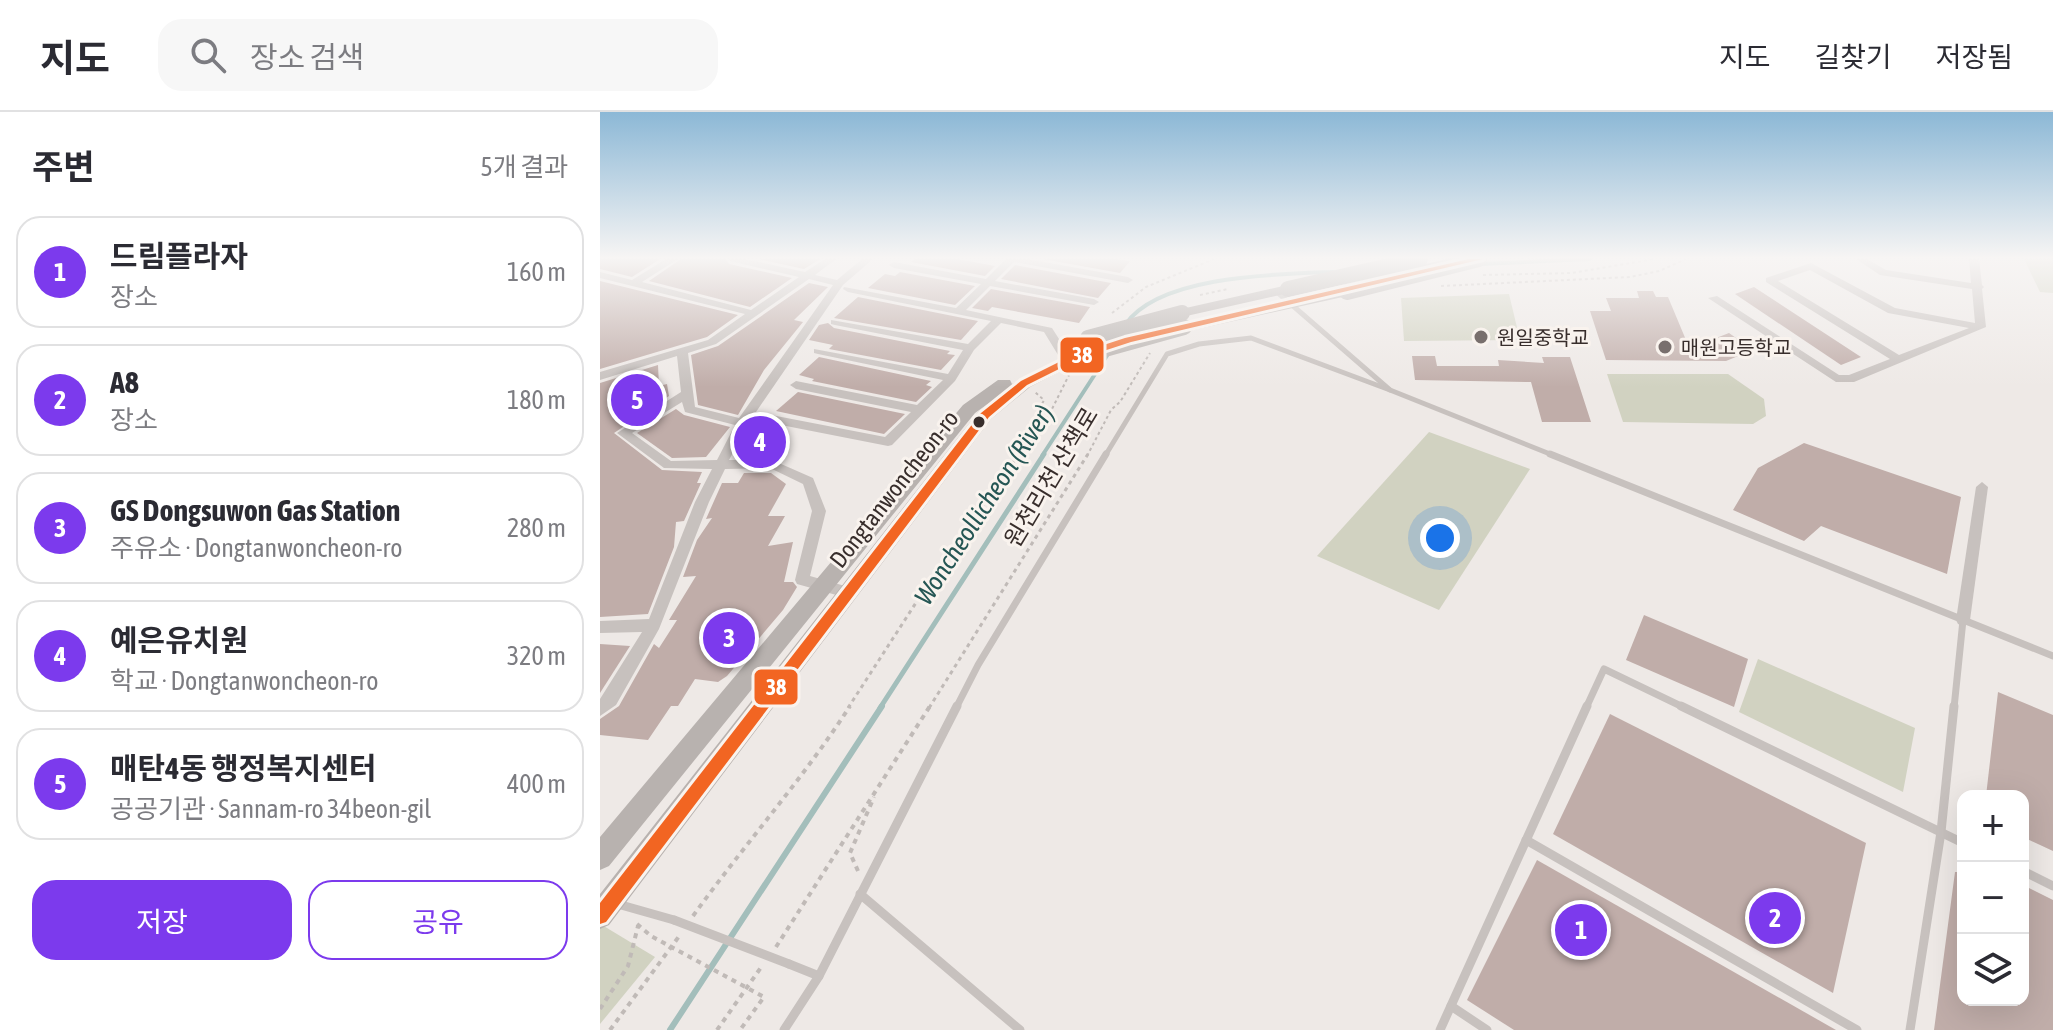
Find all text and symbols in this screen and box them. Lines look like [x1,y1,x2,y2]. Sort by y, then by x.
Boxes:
search box [158,19,718,91]
icon: search [186,33,230,77]
text: 지도 [40,37,110,80]
text: 장소 검색 [250,40,364,74]
text: 지도 [1719,41,1770,73]
text: 길찾기 [1814,41,1892,73]
text: 저장됨 [1936,41,2013,73]
text: 주변 [32,147,95,186]
text: 5개 결과 [480,152,568,182]
text: 드림플라자 [110,239,248,273]
text: 1 [54,257,66,287]
text: 160 m [507,257,566,287]
text: 장소 [110,282,158,312]
place label: 원일중학교 [1497,326,1589,349]
marker: 원일중학교 [1472,328,1490,346]
line badge: 38 [1059,336,1105,374]
place label: 매원고등학교 [1681,336,1791,359]
marker: 매원고등학교 [1656,338,1674,356]
text: 38 [1072,342,1092,368]
text: A8 [110,365,139,399]
pin: 5 [611,370,663,430]
text: 2 [54,385,66,415]
text: 180 m [507,385,566,415]
water label: Woncheollicheon (River) [908,400,1060,610]
street label: 원천리천 산책로 [999,402,1103,552]
text: 장소 [110,405,158,435]
street label: Dongtanwoncheon-ro [824,405,964,573]
pin: 4 [734,412,786,472]
unlabelled marker [971,414,987,430]
text: GS Dongsuwon Gas Station [110,493,400,527]
text: 3 [54,513,66,543]
text: 280 m [507,513,566,543]
your location [1420,518,1460,558]
text: 주유소 · Dongtanwoncheon-ro [110,533,402,563]
pin: 3 [703,608,755,668]
text: 예은유치원 [110,623,248,657]
text: 4 [54,641,66,671]
text: 320 m [507,641,566,671]
text: 학교 · Dongtanwoncheon-ro [110,666,379,696]
line badge: 38 [753,668,799,706]
text: 38 [766,674,786,700]
text: 매탄4동 행정복지센터 [110,751,377,785]
text: 5 [54,769,66,799]
text: 400 m [507,769,566,799]
map controls [1957,790,2029,1006]
button: + [1957,790,2029,862]
text: 공공기관 · Sannam-ro 34beon-gil [110,794,431,824]
button: − [1957,862,2029,934]
button: 저장 [32,880,292,960]
button: 공유 [308,880,568,960]
pin: 2 [1749,888,1801,948]
pin: 1 [1555,900,1607,960]
button: layers [1957,934,2029,1006]

